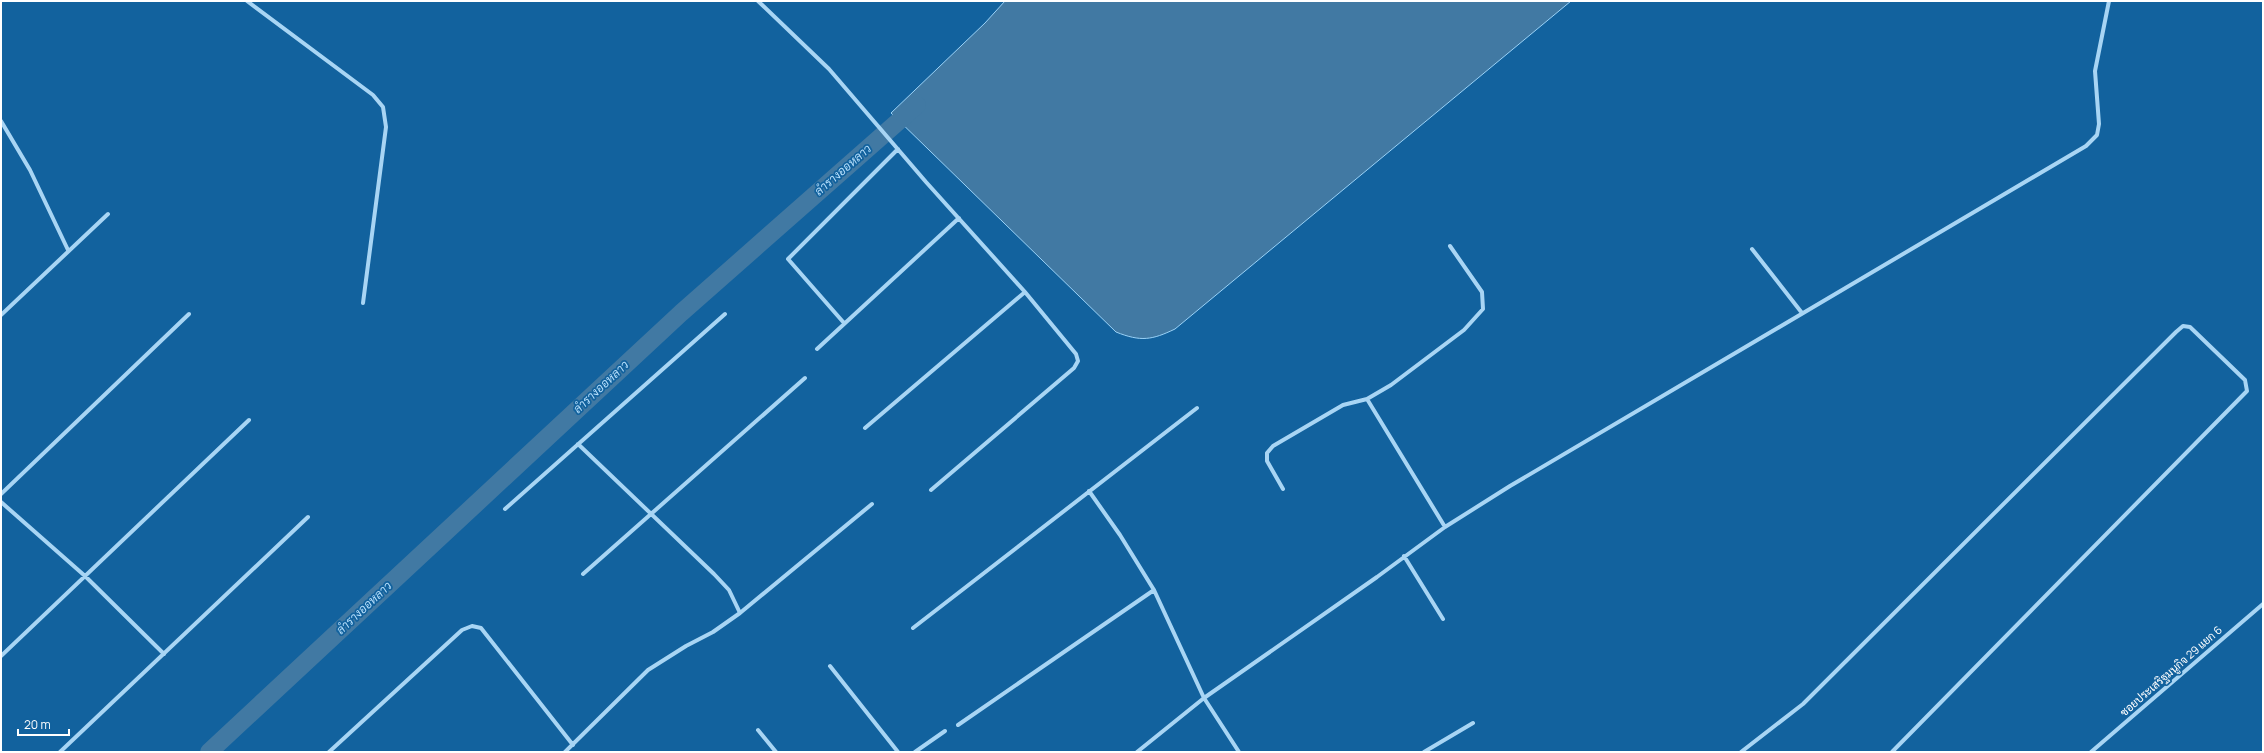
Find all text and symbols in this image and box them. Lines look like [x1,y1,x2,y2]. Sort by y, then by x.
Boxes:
water label: ลำรางออหลาว [810,140,875,199]
water label: ลำรางออหลาว [569,356,632,417]
water label: ลำรางออหลาว [332,577,395,638]
street label: ซอยประเสริฐมนูกิจ 29 แยก 6 [2116,622,2226,720]
scale bar [18,711,69,737]
text: 20 m [24,716,51,733]

